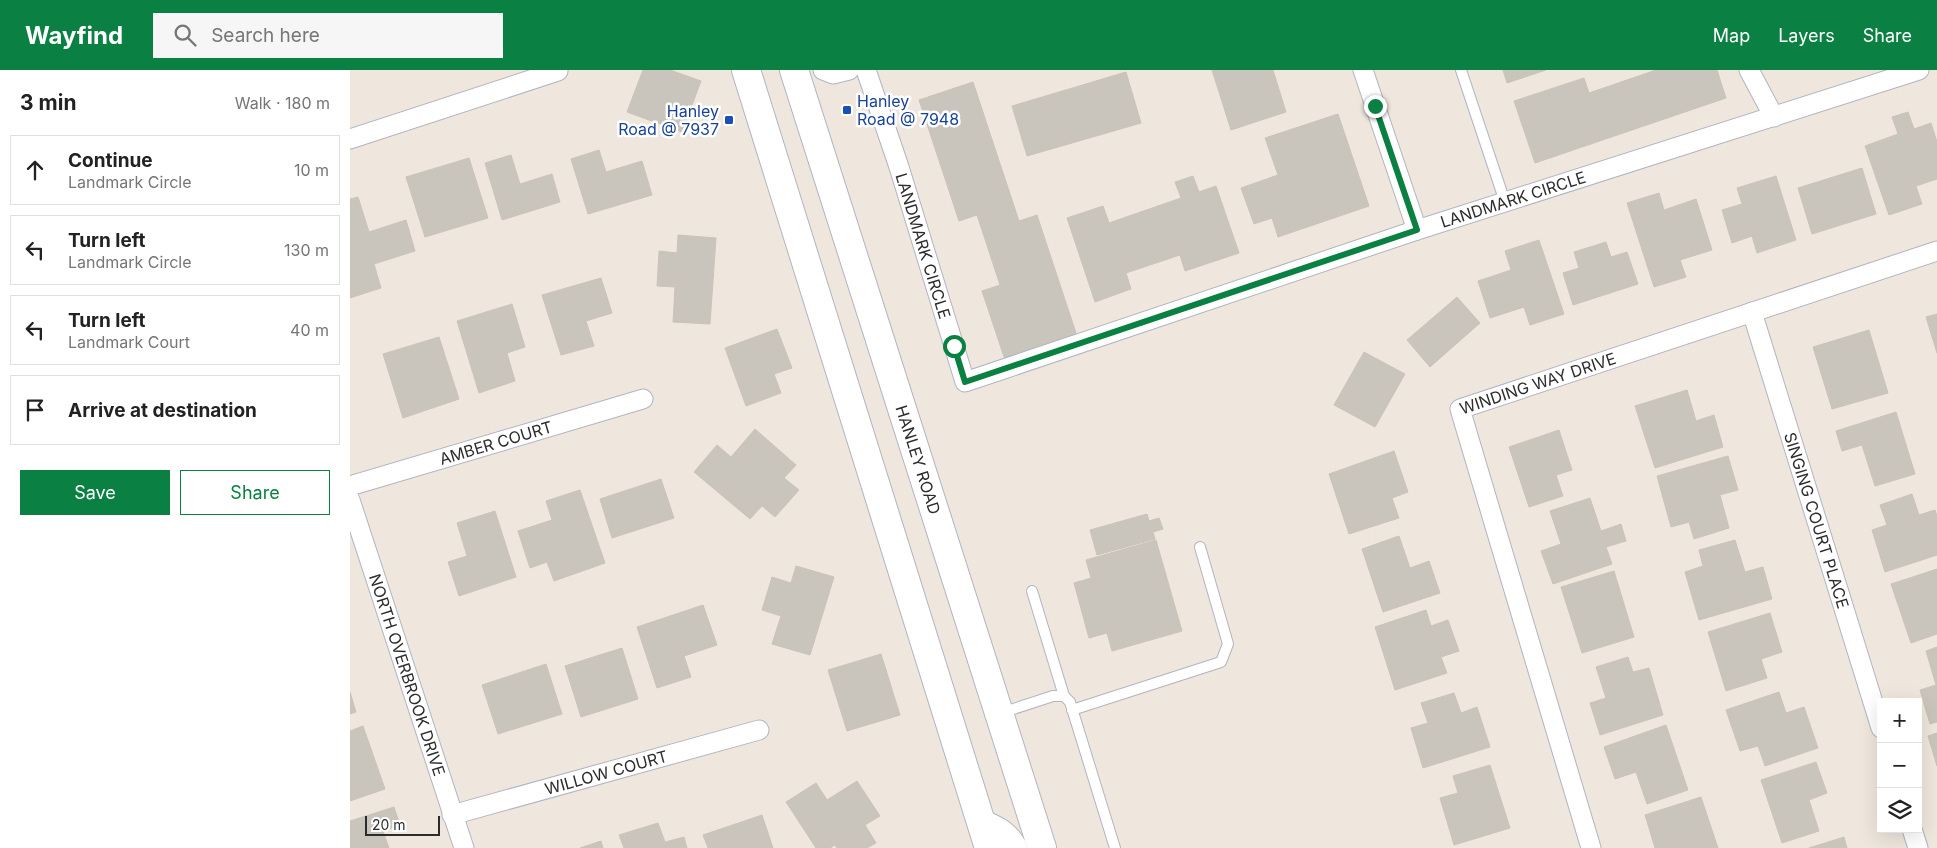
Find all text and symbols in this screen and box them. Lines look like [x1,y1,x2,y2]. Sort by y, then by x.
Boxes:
search box [153,13,503,58]
text: Wayfind [25,21,123,50]
icon: search [171,21,199,49]
text: Search here [211,24,320,47]
text: Map [1713,25,1750,46]
text: Layers [1778,25,1835,46]
text: Share [1863,25,1912,46]
text: 3 min [20,90,76,115]
place label: Hanley Road @ 7948 [857,91,959,129]
text: Walk · 180 m [235,93,330,113]
route end [1364,95,1387,118]
place label: Hanley Road @ 7937 [618,101,719,139]
marker: Hanley Road @ 7948 [841,104,853,116]
marker: Hanley Road @ 7937 [723,114,735,126]
text: Continue [68,149,153,172]
icon: ahead [21,156,49,184]
text: 10 m [294,160,329,180]
street label: LANDMARK CIRCLE [1438,167,1588,232]
street label: LANDMARK CIRCLE [891,171,955,321]
text: Landmark Circle [68,172,192,192]
text: Turn left [68,229,146,252]
icon: left [21,236,49,264]
text: 130 m [284,240,329,260]
text: Landmark Circle [68,252,192,272]
text: Turn left [68,309,146,332]
icon: left [21,316,49,344]
text: 40 m [290,320,329,340]
text: Landmark Court [68,332,190,352]
route start [943,335,966,358]
street label: WINDING WAY DRIVE [1457,348,1618,418]
icon: arrive [21,396,49,424]
text: Arrive at destination [68,399,257,422]
street label: HANLEY ROAD [891,403,945,517]
street label: AMBER COURT [437,417,555,469]
street label: SINGING COURT PLACE [1780,430,1853,611]
button: Save [20,470,170,515]
button: Share [180,470,330,515]
street label: NORTH OVERBROOK DRIVE [365,571,450,778]
map controls [1877,698,1922,833]
button: + [1877,698,1922,743]
button: − [1877,743,1922,788]
street label: WILLOW COURT [542,746,670,799]
button: layers [1877,788,1922,833]
scale bar [365,813,440,836]
text: 20 m [372,816,406,833]

